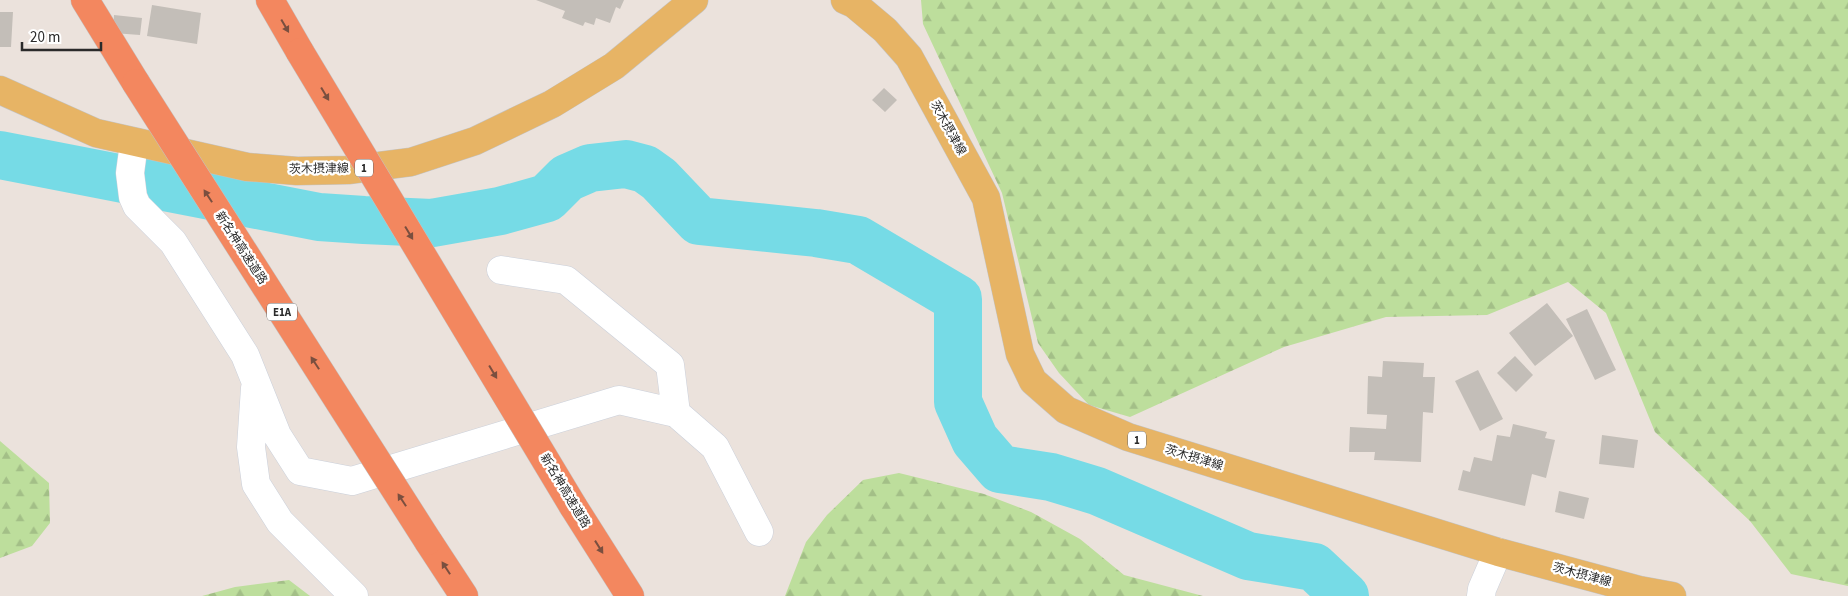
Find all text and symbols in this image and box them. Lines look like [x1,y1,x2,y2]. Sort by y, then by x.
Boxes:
scale bar [22,20,101,52]
one-way arrow [280,20,289,33]
text: 20 m [30,27,60,48]
one-way arrow [320,88,329,101]
street label: 茨木摂津線 [926,98,970,158]
street label: 茨木摂津線 [289,160,349,178]
road number: 1 [355,160,373,177]
one-way arrow [204,190,213,203]
street label: 新名神高速道路 [211,208,271,288]
one-way arrow [404,227,413,240]
road number: E1A [267,304,297,320]
one-way arrow [310,356,319,369]
one-way arrow [488,366,497,379]
road number: 1 [1128,432,1146,448]
street label: 茨木摂津線 [1163,441,1225,475]
street label: 新名神高速道路 [536,451,594,531]
one-way arrow [397,493,407,506]
one-way arrow [595,541,604,554]
street label: 茨木摂津線 [1551,559,1613,591]
one-way arrow [442,562,451,575]

